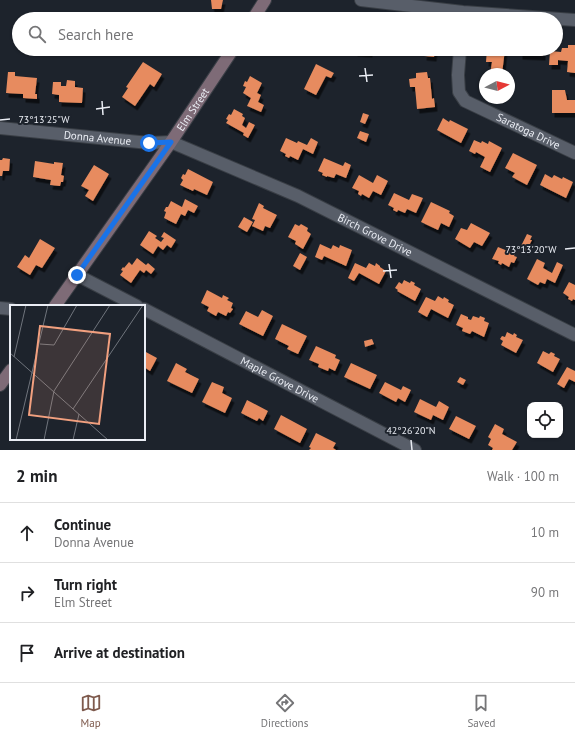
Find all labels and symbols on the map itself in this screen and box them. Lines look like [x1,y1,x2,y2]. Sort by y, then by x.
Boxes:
north arrow [479,68,515,104]
street label: Elm Street [173,85,212,134]
street label: Saratoga Drive [494,110,563,152]
text: 73°13'25"W [18,113,70,126]
street label: Donna Avenue [63,127,132,148]
route start [140,134,158,152]
street label: Birch Grove Drive [335,210,415,259]
text: 73°13'20"W [505,243,557,256]
route end [68,266,86,284]
inset map [10,305,145,440]
street label: Maple Grove Drive [238,353,322,406]
text: 42°26'20"N [386,424,436,437]

